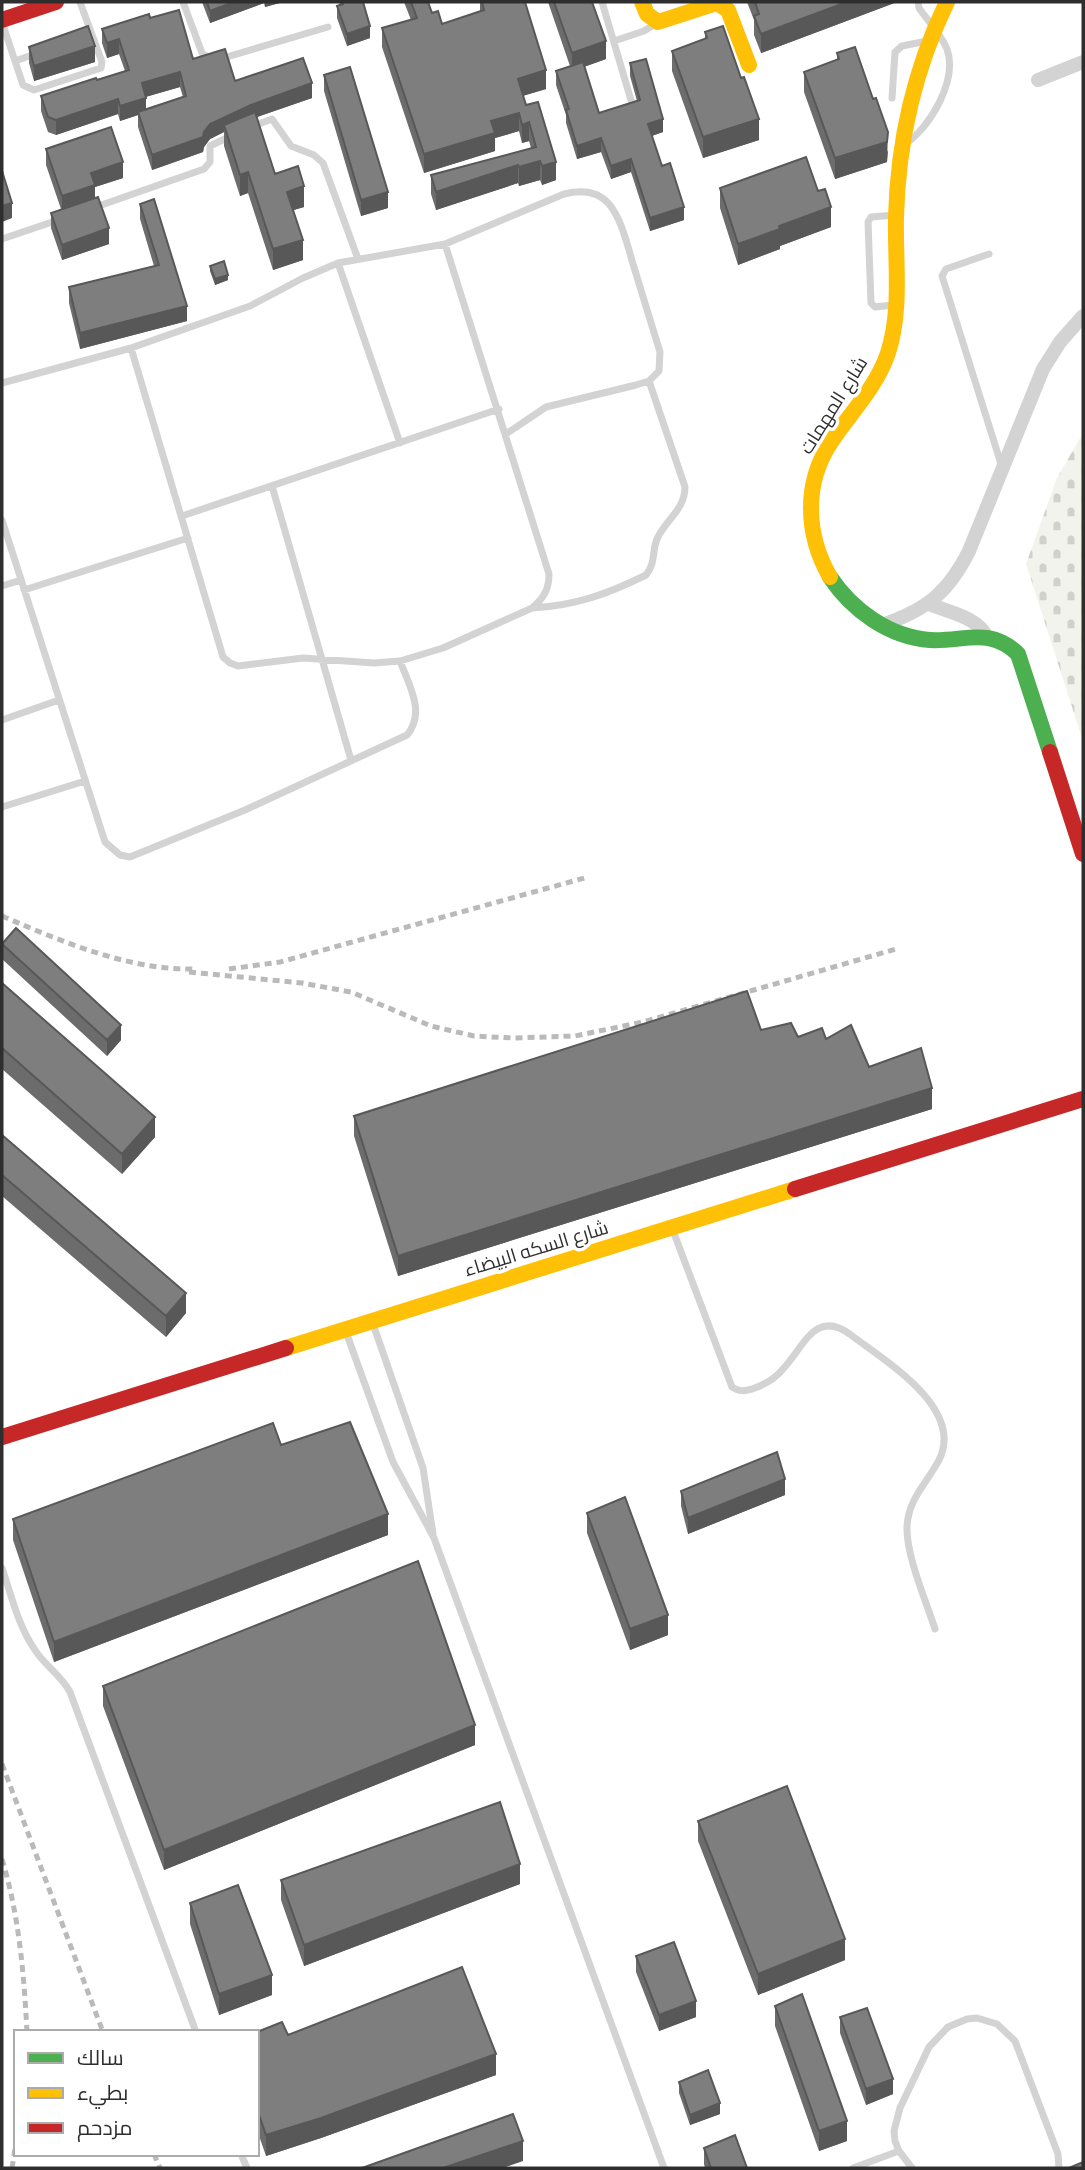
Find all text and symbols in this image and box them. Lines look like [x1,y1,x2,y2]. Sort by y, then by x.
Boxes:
street label: شارع المهمات [794,352,874,459]
street label: شارع السكه البيضاء [461,1215,612,1283]
legend [14,2030,259,2156]
text: سالك [77,2043,124,2071]
text: بطيء [77,2078,128,2109]
text: مزدحم [77,2113,132,2142]

